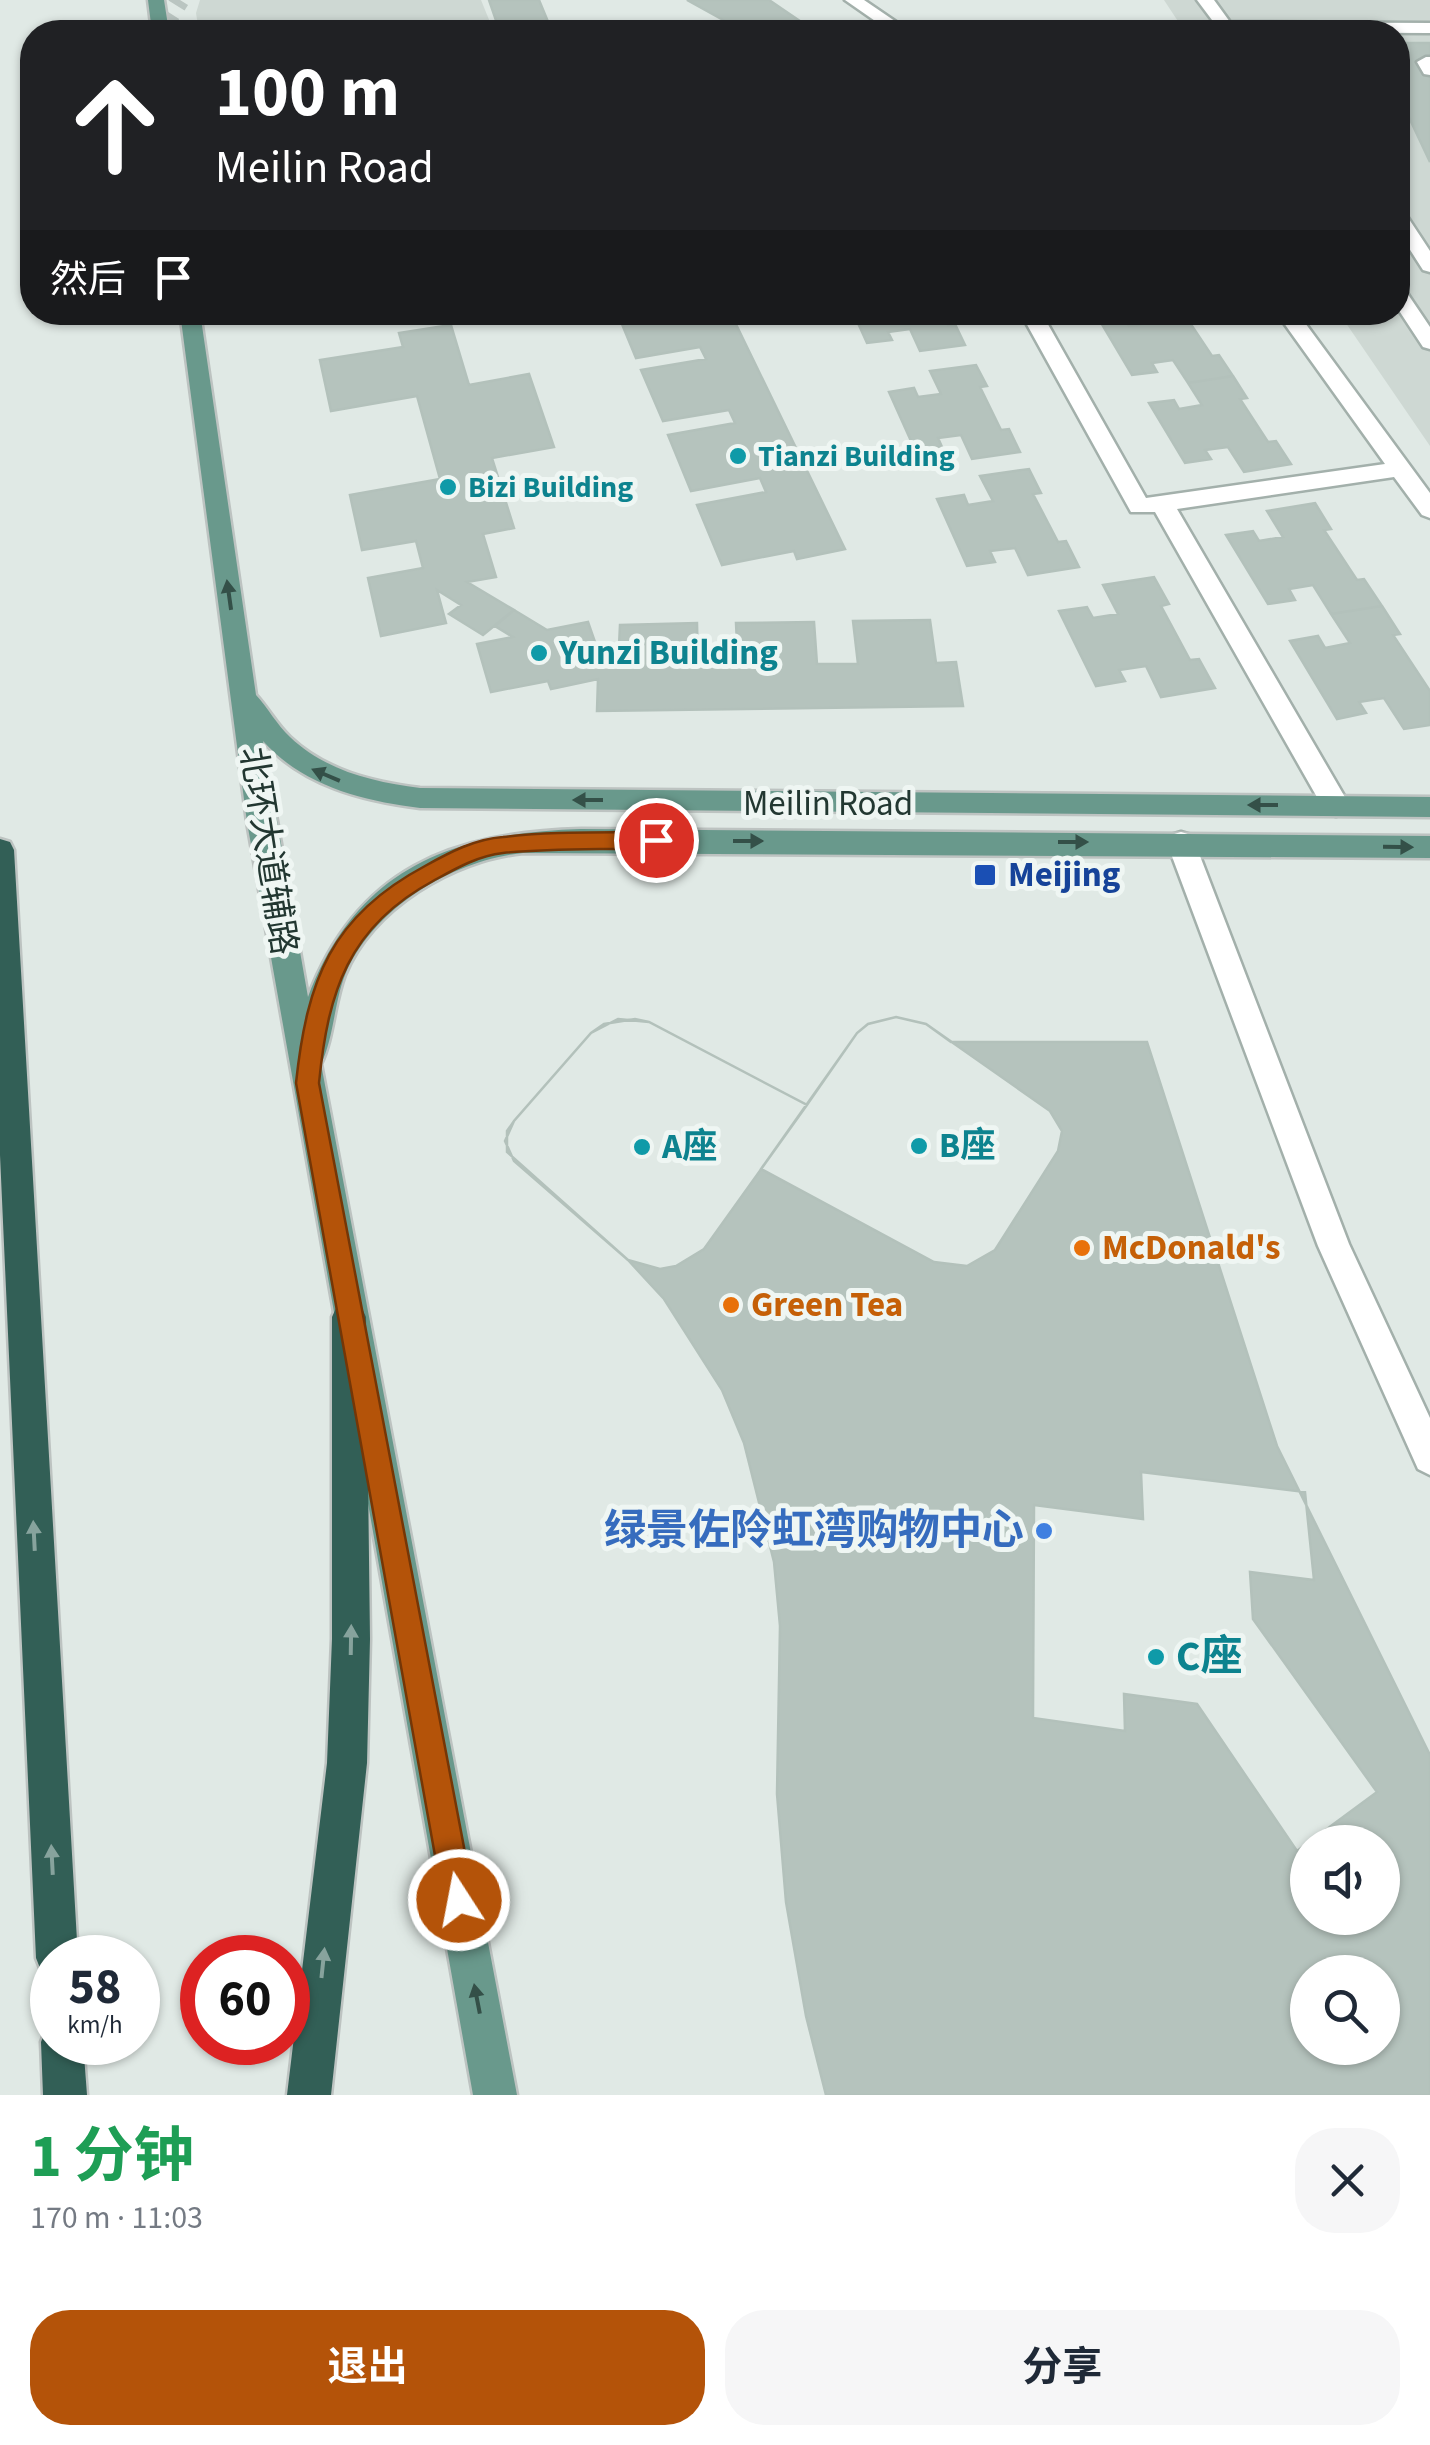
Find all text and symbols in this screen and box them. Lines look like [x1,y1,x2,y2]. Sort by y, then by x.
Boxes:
text: 100 m [215,43,400,143]
icon: ahead [50,60,180,190]
text: Meilin Road [215,136,434,200]
icon: arrive [146,250,201,305]
text: 然后 [50,253,126,307]
place label: Tianzi Building [758,435,955,478]
marker: Tianzi Building [727,445,749,467]
place label: Bizi Building [468,466,633,509]
marker: Bizi Building [437,476,459,498]
one-way arrow [220,578,236,610]
place label: Yunzi Building [558,628,778,678]
marker: Yunzi Building [528,642,550,664]
street label: 北环大道辅路 [227,743,309,959]
one-way arrow [311,767,341,783]
street label: Meilin Road [743,779,913,829]
one-way arrow [571,791,603,807]
one-way arrow [1246,797,1278,813]
pin [614,798,699,883]
icon: arrive [629,813,684,868]
one-way arrow [733,833,765,849]
one-way arrow [1058,835,1090,851]
one-way arrow [1383,839,1415,855]
place label: Meijing [1008,850,1121,900]
marker: Meijing [972,862,998,888]
place label: B座 [939,1121,995,1171]
place label: A座 [661,1122,717,1172]
marker: B座 [908,1135,930,1157]
marker: A座 [631,1136,653,1158]
place label: McDonald's [1102,1223,1281,1273]
marker: McDonald's [1071,1237,1093,1259]
place label: Green Tea [751,1280,903,1330]
marker: Green Tea [720,1294,742,1316]
place label: 绿景佐阾虹湾购物中心 [604,1501,1024,1561]
one-way arrow [26,1519,42,1551]
marker: 绿景佐阾虹湾购物中心 [1033,1520,1055,1542]
one-way arrow [343,1623,359,1655]
place label: C座 [1176,1627,1242,1687]
marker: C座 [1145,1646,1167,1668]
map controls [1290,1825,1400,2065]
button: sound [1290,1825,1400,1935]
one-way arrow [44,1844,60,1876]
position arrow [407,1848,511,1952]
speed limit sign: 60 [180,1935,310,2065]
one-way arrow [315,1947,331,1979]
text: 58 [69,1952,121,2023]
button: search [1290,1955,1400,2065]
one-way arrow [469,1983,484,2014]
text: km/h [67,2007,123,2043]
text: 1 分钟 [30,2115,194,2200]
button: close [1295,2128,1400,2233]
text: 170 m · 11:03 [30,2195,203,2241]
button: 退出 [30,2310,705,2425]
button: 分享 [725,2310,1400,2425]

